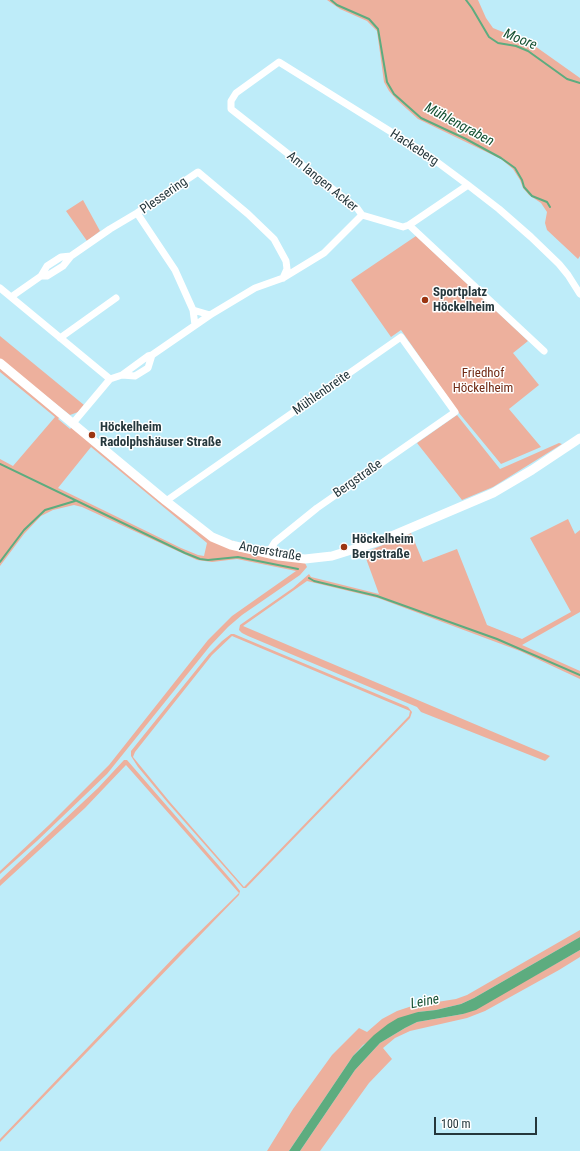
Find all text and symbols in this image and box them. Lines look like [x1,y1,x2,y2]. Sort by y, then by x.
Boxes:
water label: Moore [501,26,539,54]
water label: Mühlengraben [421,100,497,150]
street label: Hackeberg [387,127,441,169]
street label: Am langen Acker [283,149,361,215]
street label: Plessering [137,174,191,218]
place label: Sportplatz Höckelheim [433,285,495,316]
marker: Sportplatz Höckelheim [420,295,430,305]
park label: Friedhof Höckelheim [453,366,513,397]
street label: Mühlenbreite [290,367,354,419]
place label: Höckelheim Radolphshäuser Straße [100,420,221,451]
marker: Höckelheim Radolphshäuser Straße [87,430,97,440]
street label: Bergstraße [331,457,385,501]
place label: Höckelheim Bergstraße [352,532,414,563]
street label: Angerstraße [238,539,302,565]
marker: Höckelheim Bergstraße [339,542,349,552]
water label: Leine [409,991,441,1013]
scale bar [436,1109,539,1135]
text: 100 m [441,1117,471,1131]

